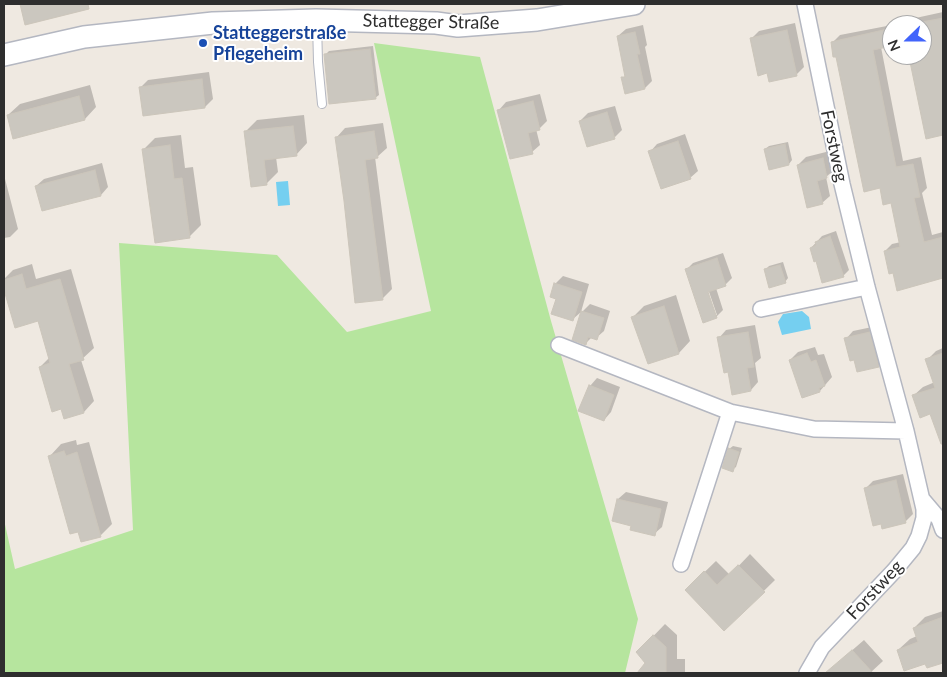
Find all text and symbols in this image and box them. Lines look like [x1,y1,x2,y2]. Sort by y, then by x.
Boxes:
street label: Stattegger Straße [362,10,500,34]
north arrow [882,15,932,65]
place label: Statteggerstraße Pflegeheim [213,22,346,64]
marker: Statteggerstraße Pflegeheim [197,37,209,49]
text: N [884,37,903,54]
street label: Forstweg [816,108,852,184]
street label: Forstweg [842,556,908,624]

